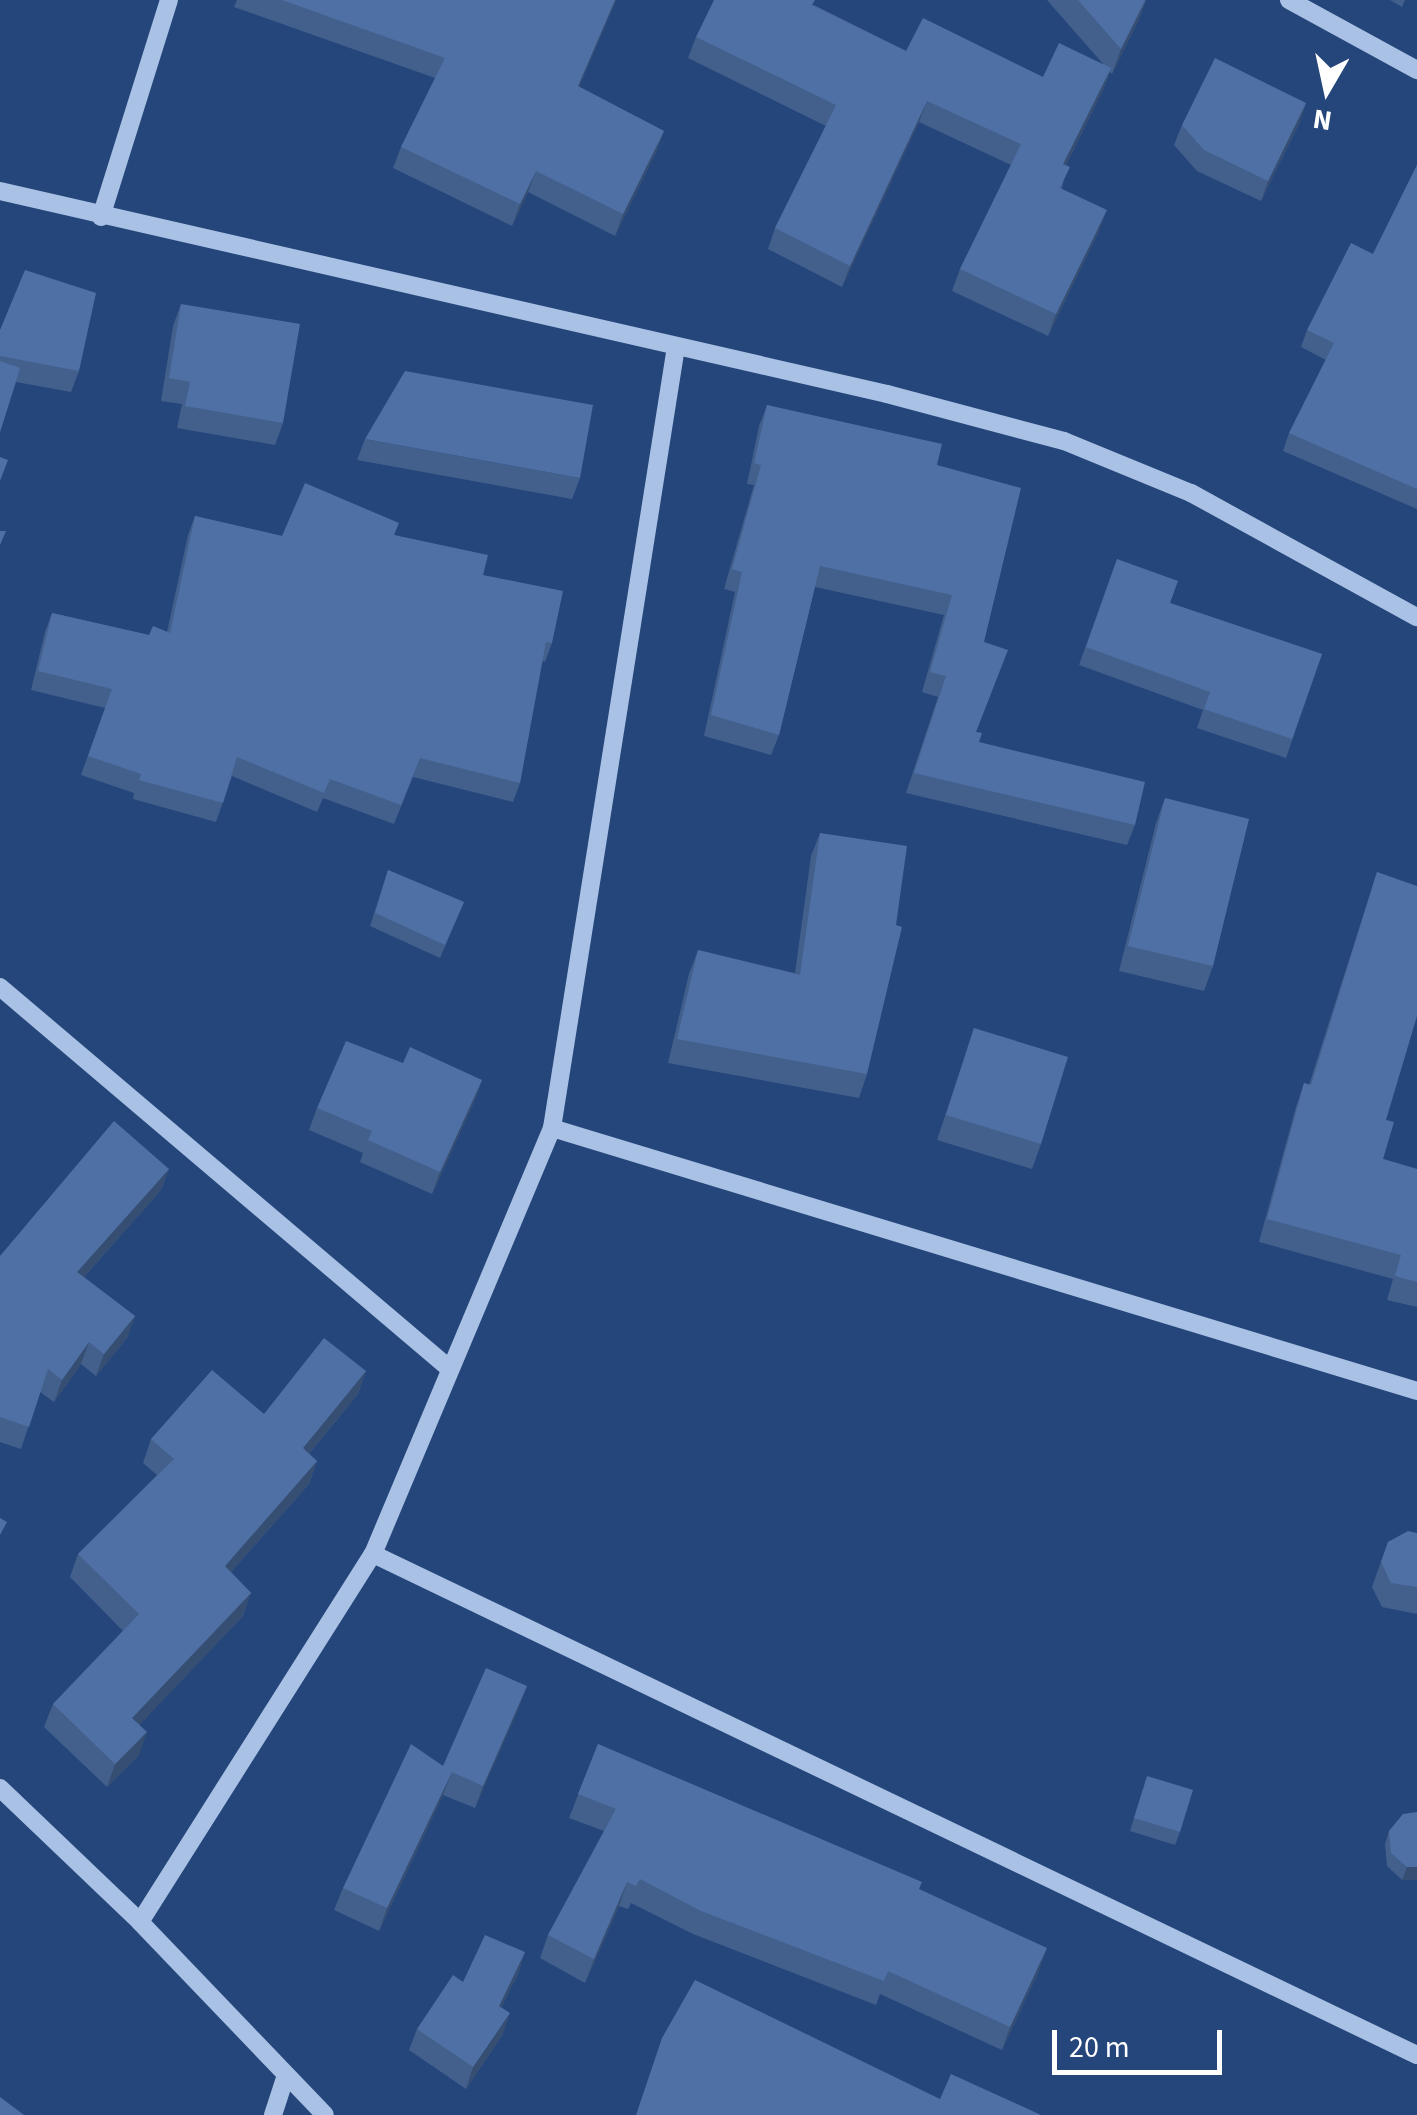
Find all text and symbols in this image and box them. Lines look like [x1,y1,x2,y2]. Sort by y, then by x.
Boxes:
north arrow [1277,40,1377,140]
text: N [1310,98,1335,141]
scale bar [1057,2010,1227,2072]
text: 20 m [1069,2026,1130,2069]

